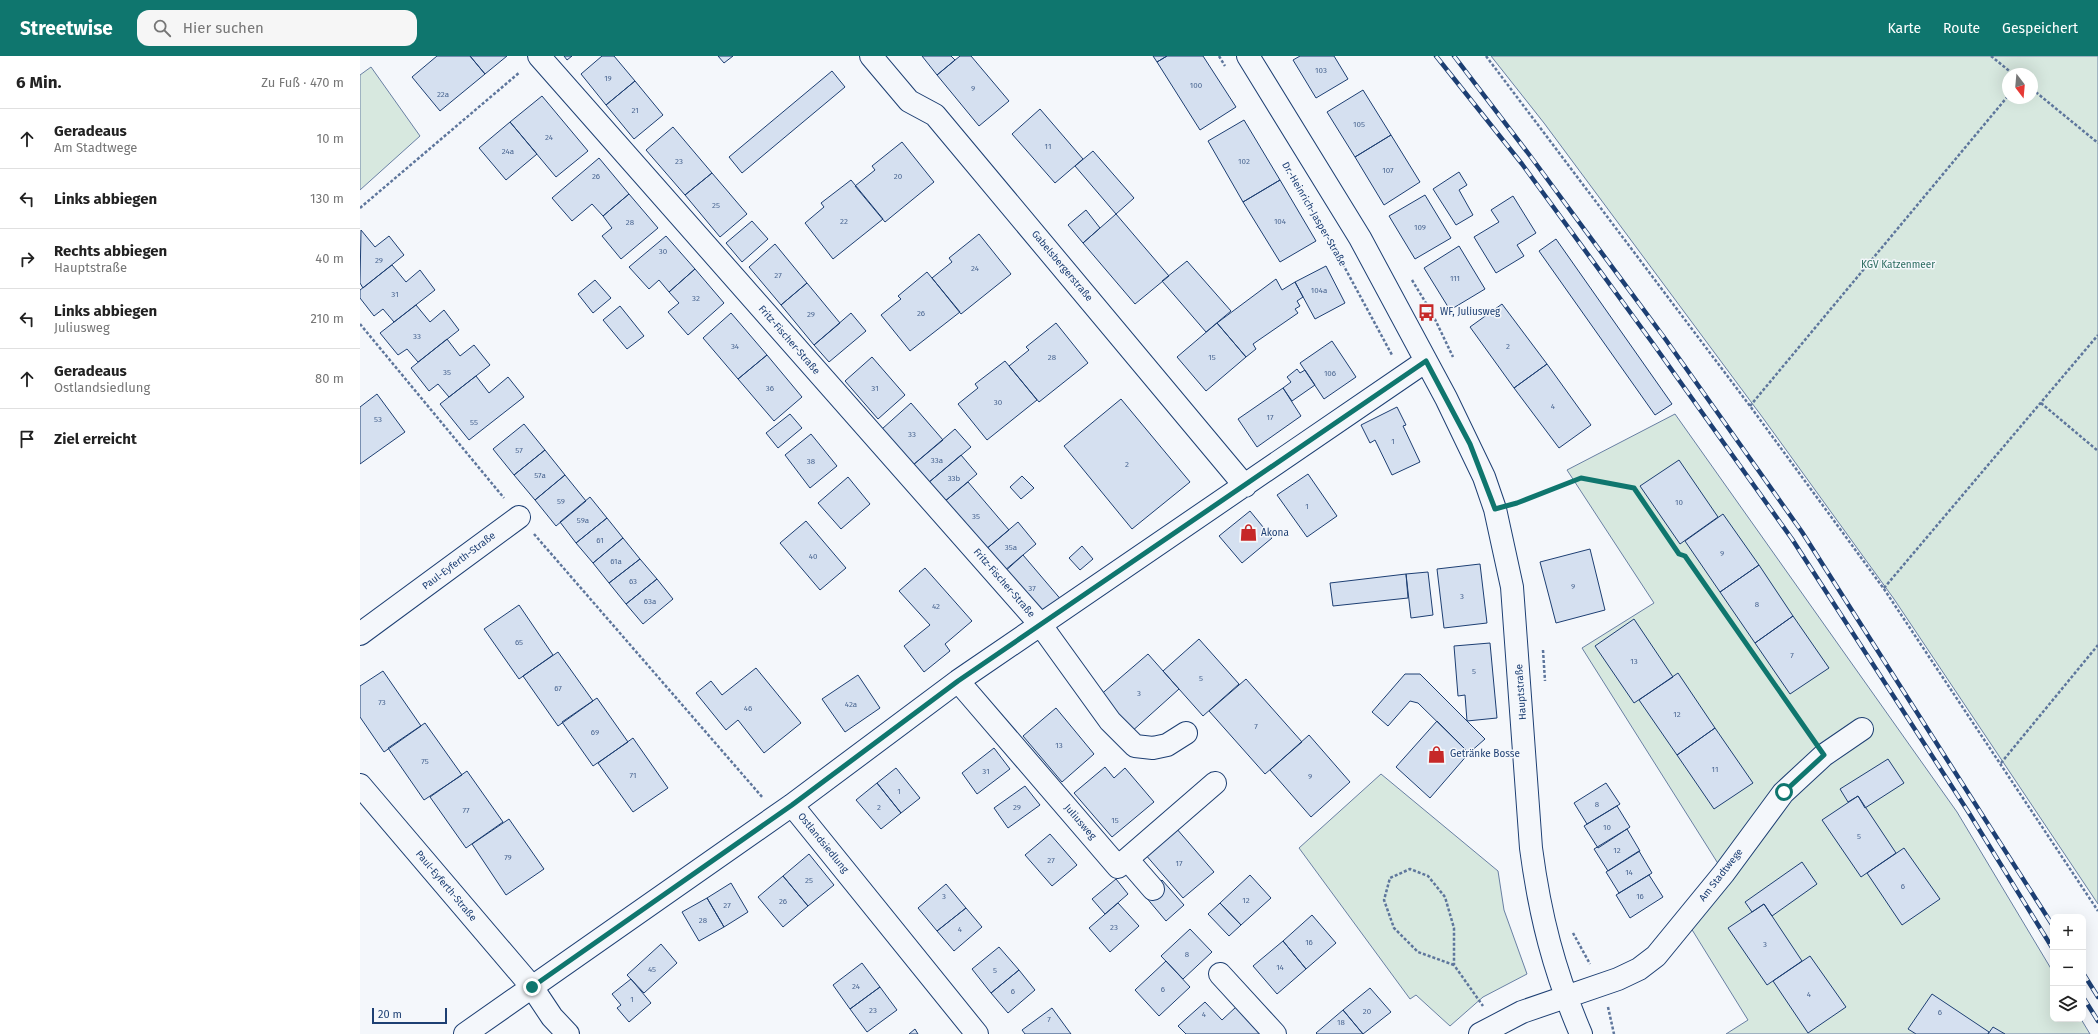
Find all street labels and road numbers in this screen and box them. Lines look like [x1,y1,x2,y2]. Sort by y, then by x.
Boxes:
street label: Dr.-Heinrich-Jasper-Straße [1279,160,1349,268]
street label: Gabelsbergerstraße [1029,228,1095,304]
street label: Fritz-Fischer-Straße [756,303,822,377]
street label: Paul-Eyferth-Straße [420,530,498,592]
street label: Fritz-Fischer-Straße [971,546,1037,620]
street label: Hauptstraße [1513,664,1529,720]
street label: Juliusweg [1061,802,1099,843]
street label: Ostlandsiedlung [795,810,851,876]
street label: Am Stadtwege [1697,846,1745,904]
street label: Paul-Eyferth-Straße [413,848,479,924]

